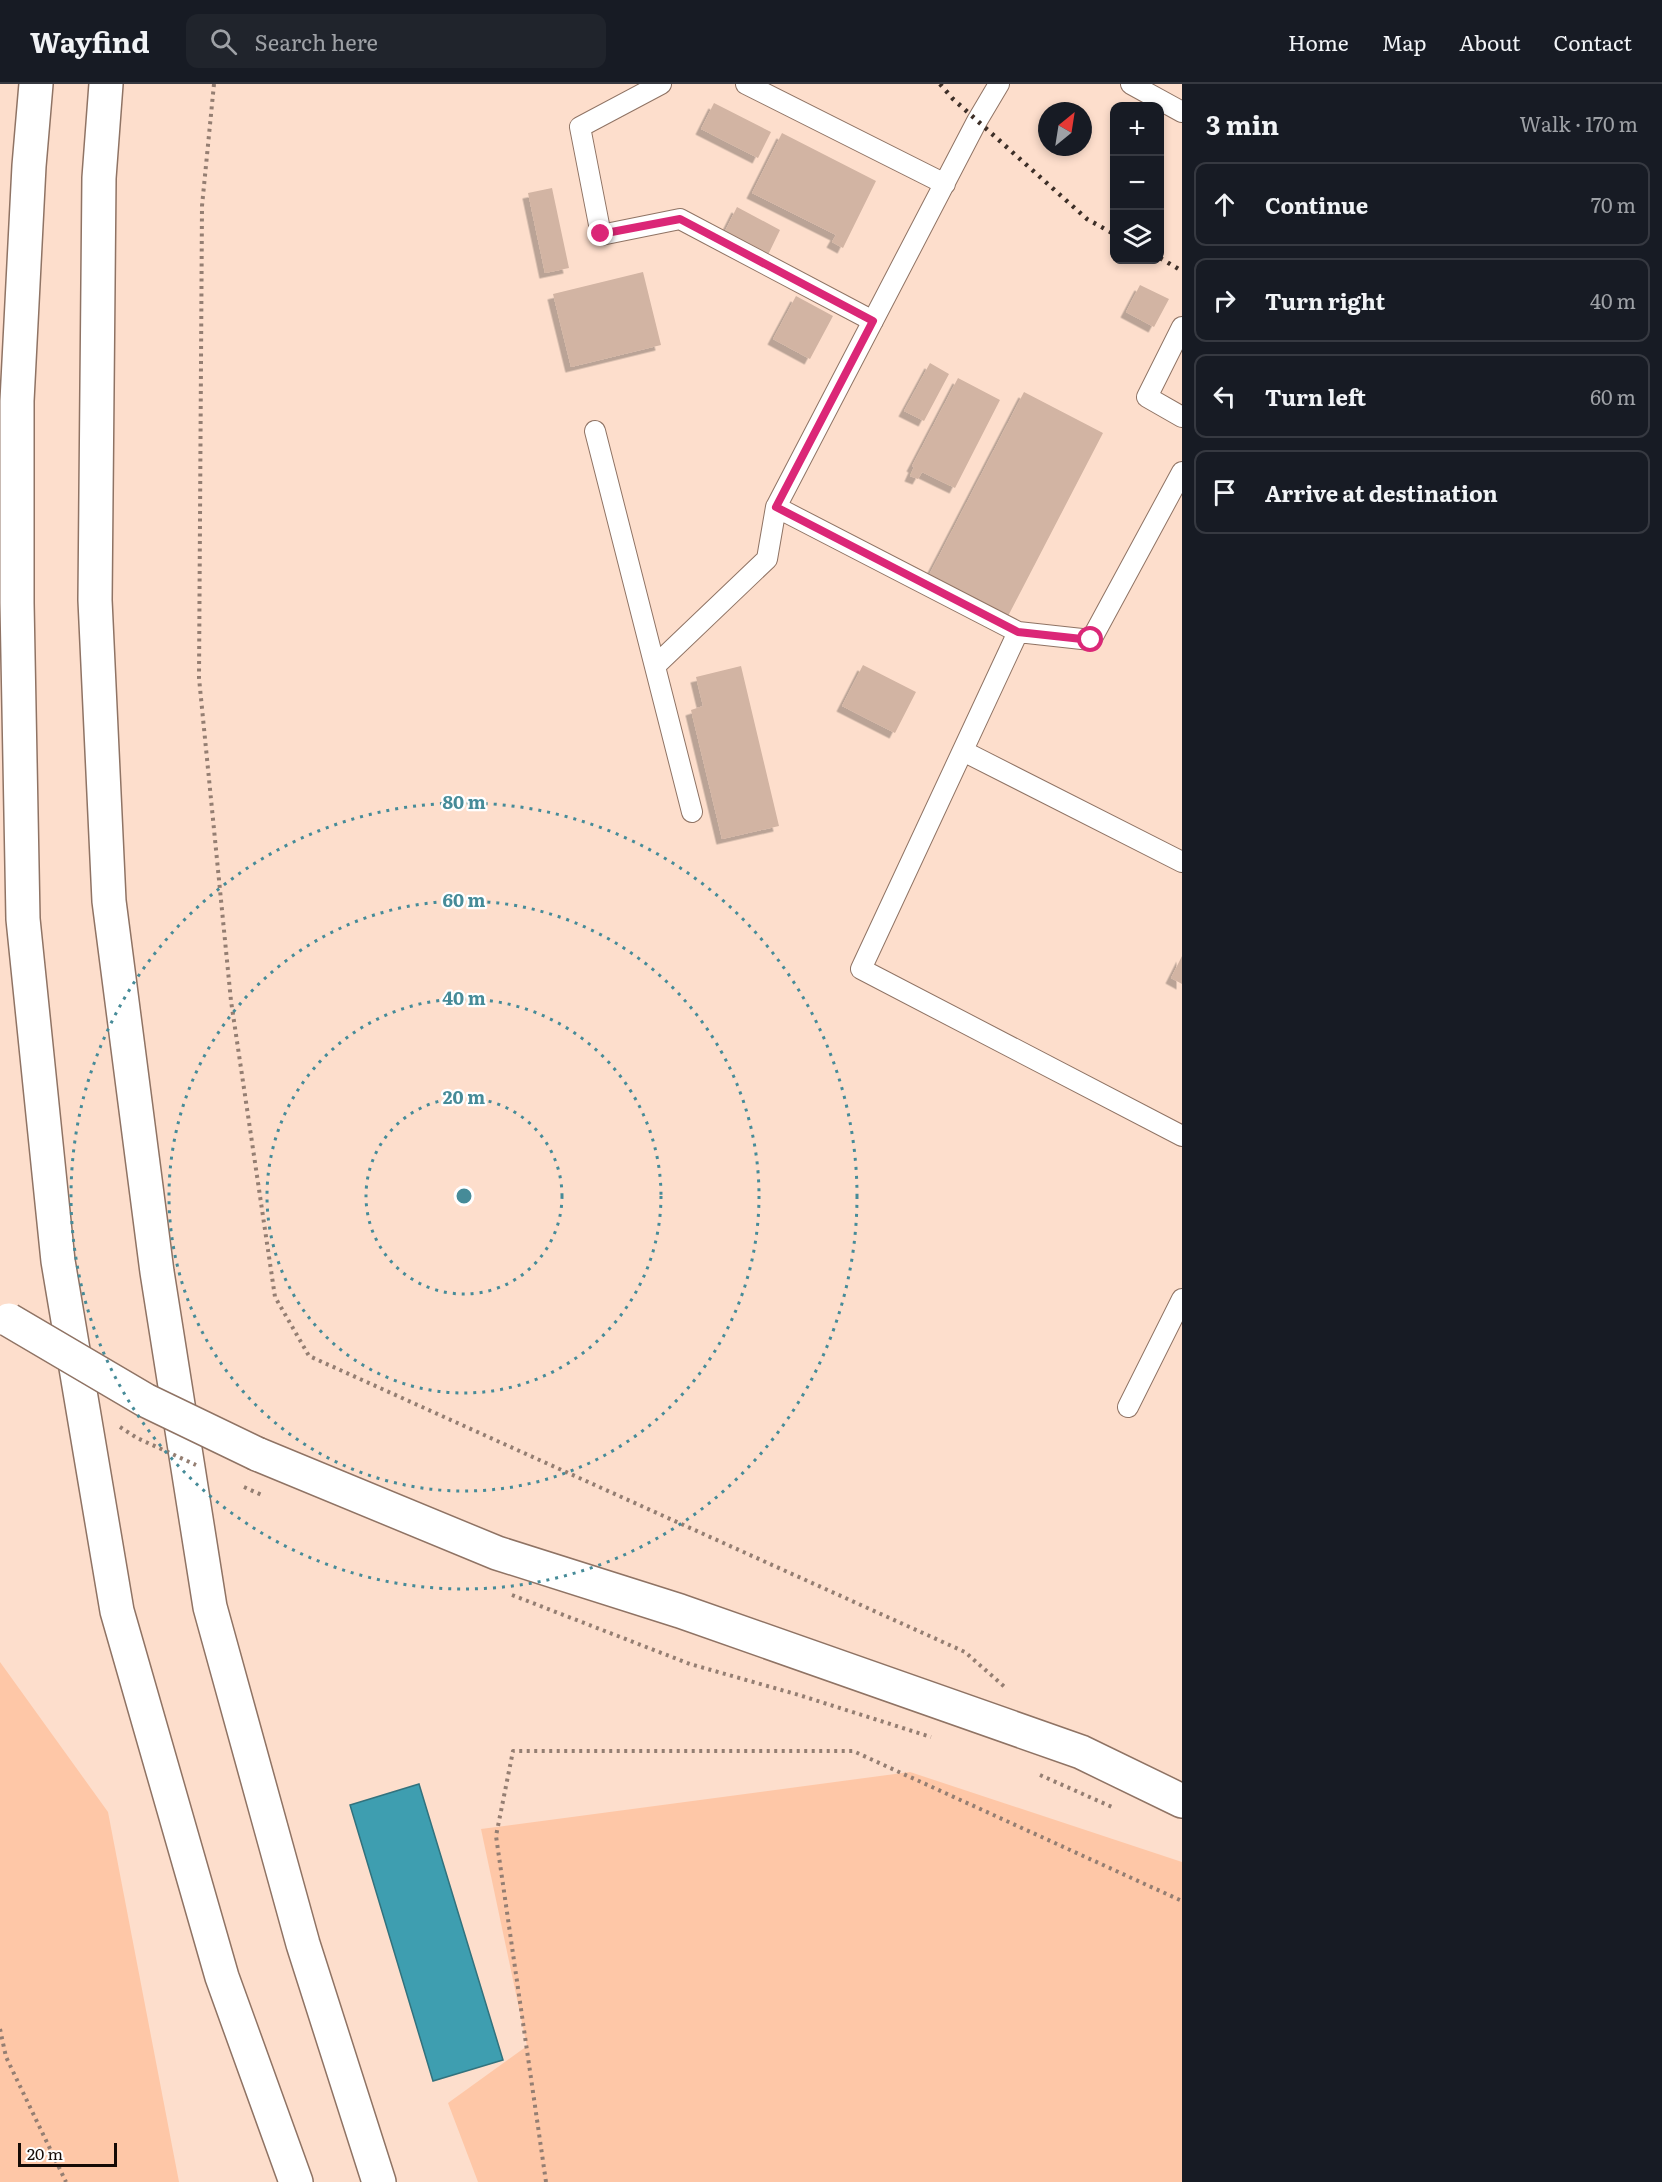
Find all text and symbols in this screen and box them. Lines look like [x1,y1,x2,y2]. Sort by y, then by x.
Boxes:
search box [186,14,606,68]
text: Wayfind [30,20,150,62]
icon: search [207,25,240,58]
text: Search here [255,25,378,58]
text: Home [1288,26,1349,57]
text: Map [1382,26,1426,57]
text: About [1459,26,1521,57]
text: Contact [1554,26,1632,57]
north arrow [1038,102,1092,156]
map controls [1110,102,1164,264]
button: + [1110,102,1164,156]
text: 3 min [1206,104,1279,143]
text: Walk · 170 m [1520,108,1638,138]
button: − [1110,156,1164,210]
icon: ahead [1208,188,1241,221]
text: Continue [1265,188,1368,221]
text: 70 m [1591,189,1636,219]
button: layers [1110,210,1164,264]
route end [587,220,613,246]
icon: right [1208,284,1241,317]
text: Turn right [1265,284,1385,317]
text: 40 m [1590,285,1636,315]
icon: left [1208,380,1241,413]
text: Turn left [1265,380,1366,413]
text: 60 m [1590,381,1636,411]
icon: arrive [1208,476,1241,509]
text: Arrive at destination [1265,476,1498,509]
route start [1077,626,1103,652]
text: 80 m [442,788,486,815]
text: 60 m [442,886,486,913]
text: 40 m [442,984,486,1011]
text: 20 m [443,1083,485,1110]
centre of rings [454,1186,474,1206]
scale bar [18,2140,117,2168]
text: 20 m [27,2141,63,2165]

